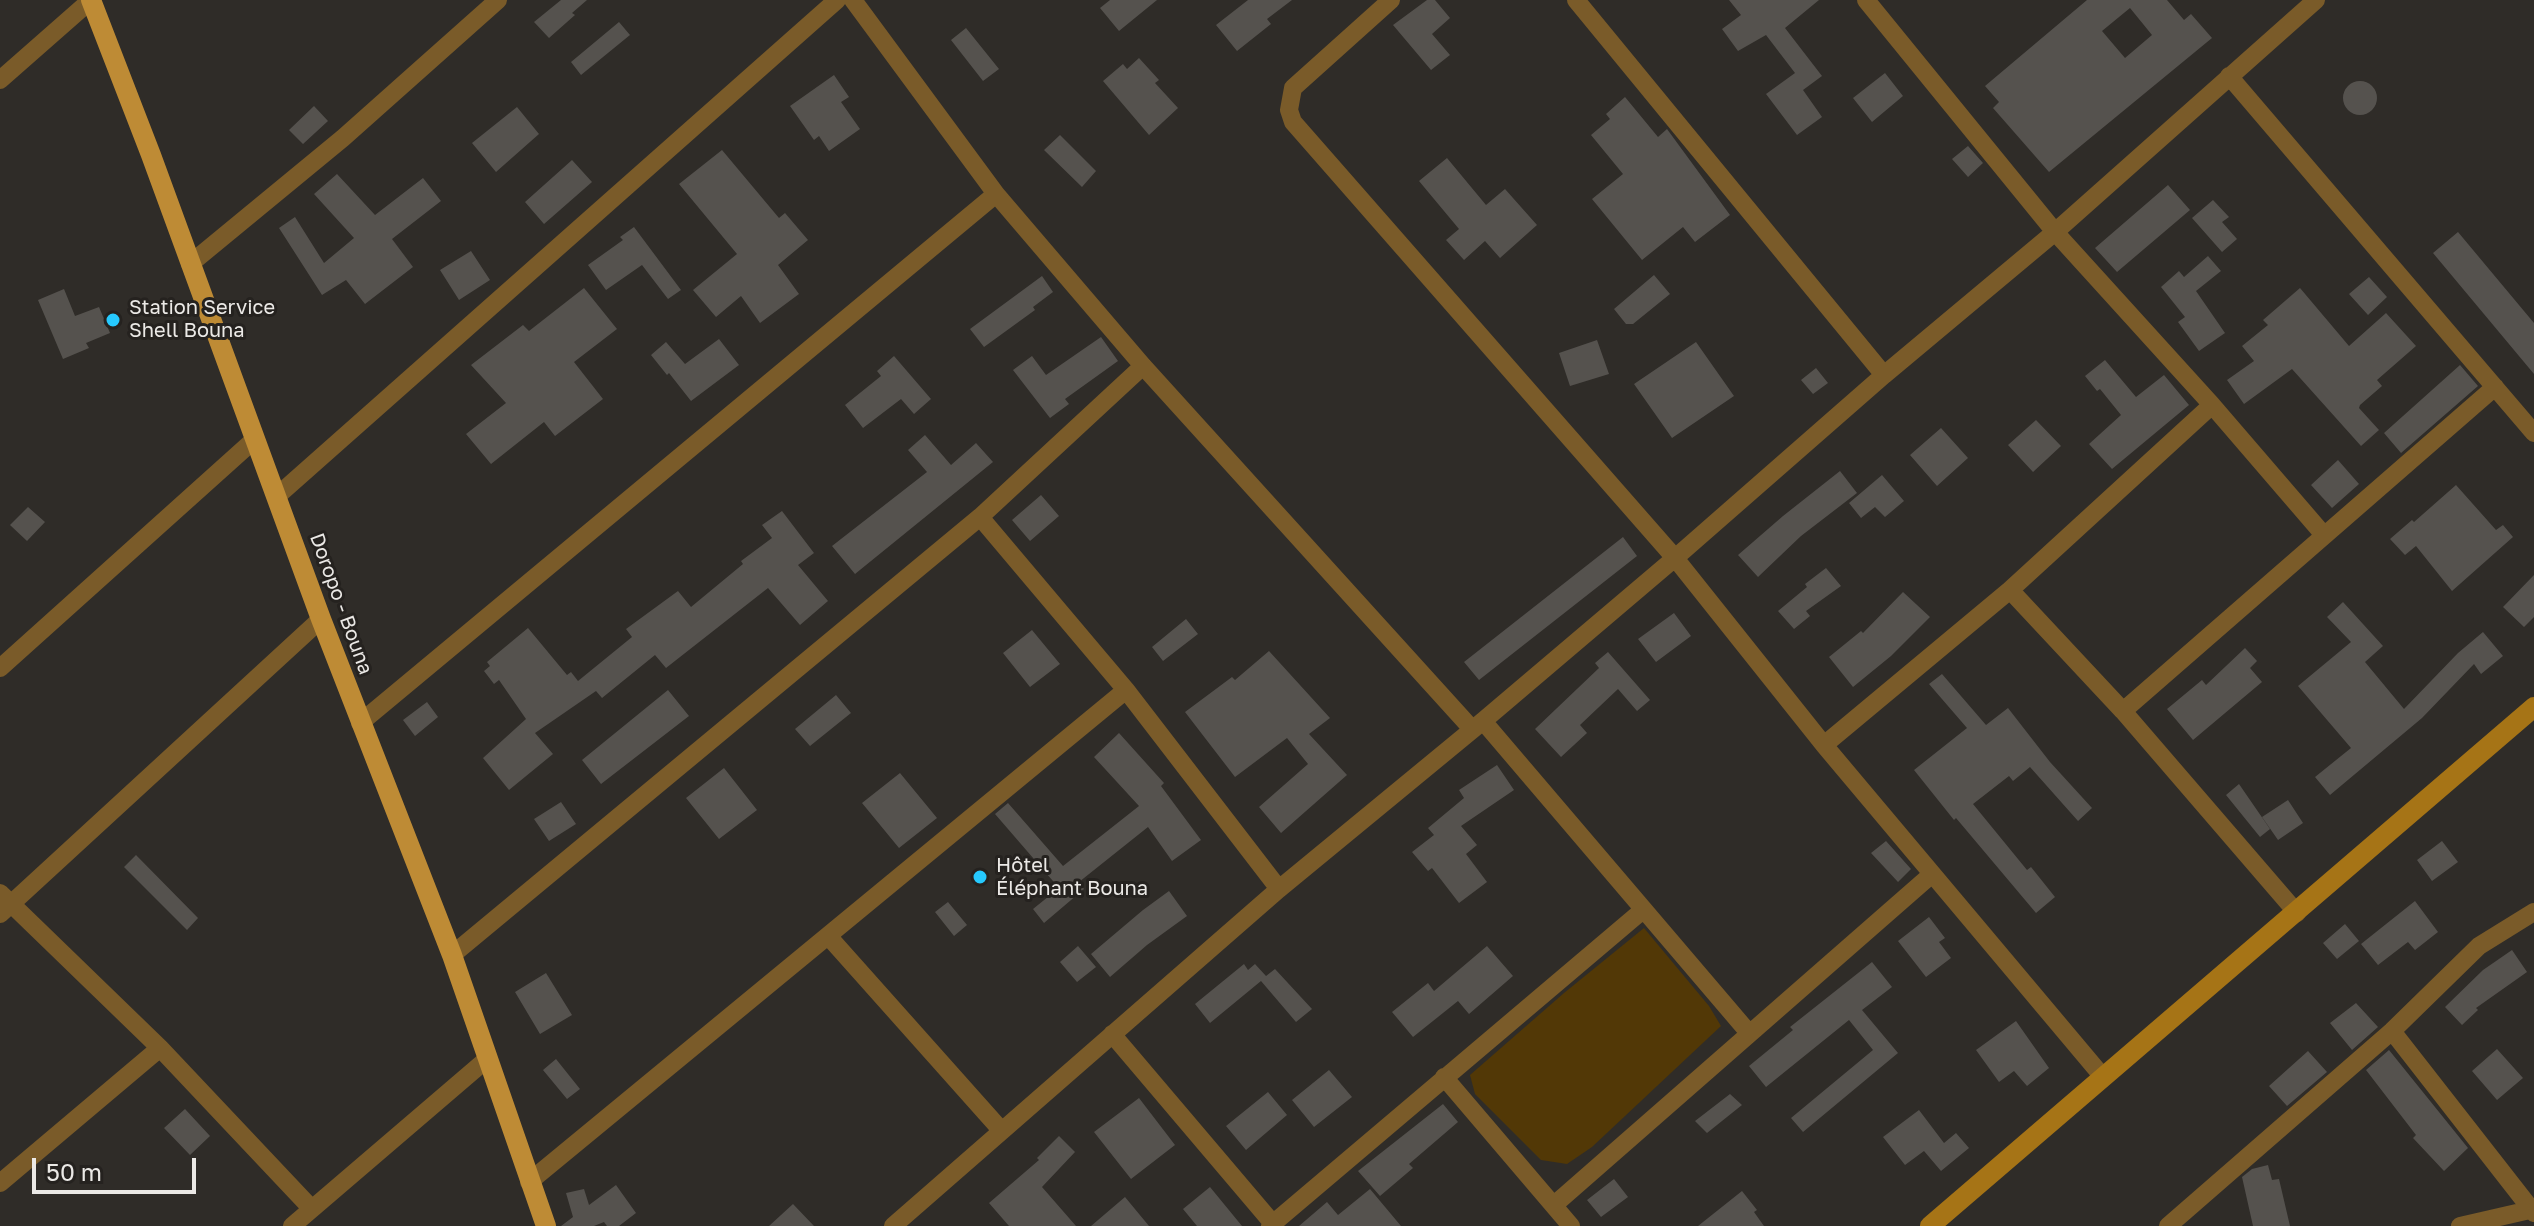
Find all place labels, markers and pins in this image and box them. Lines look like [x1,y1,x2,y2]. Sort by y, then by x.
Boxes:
place label: Station Service Shell Bouna [129,296,275,343]
marker: Station Service Shell Bouna [104,311,122,329]
place label: Hôtel Éléphant Bouna [996,854,1148,901]
marker: Hôtel Éléphant Bouna [971,868,989,886]

